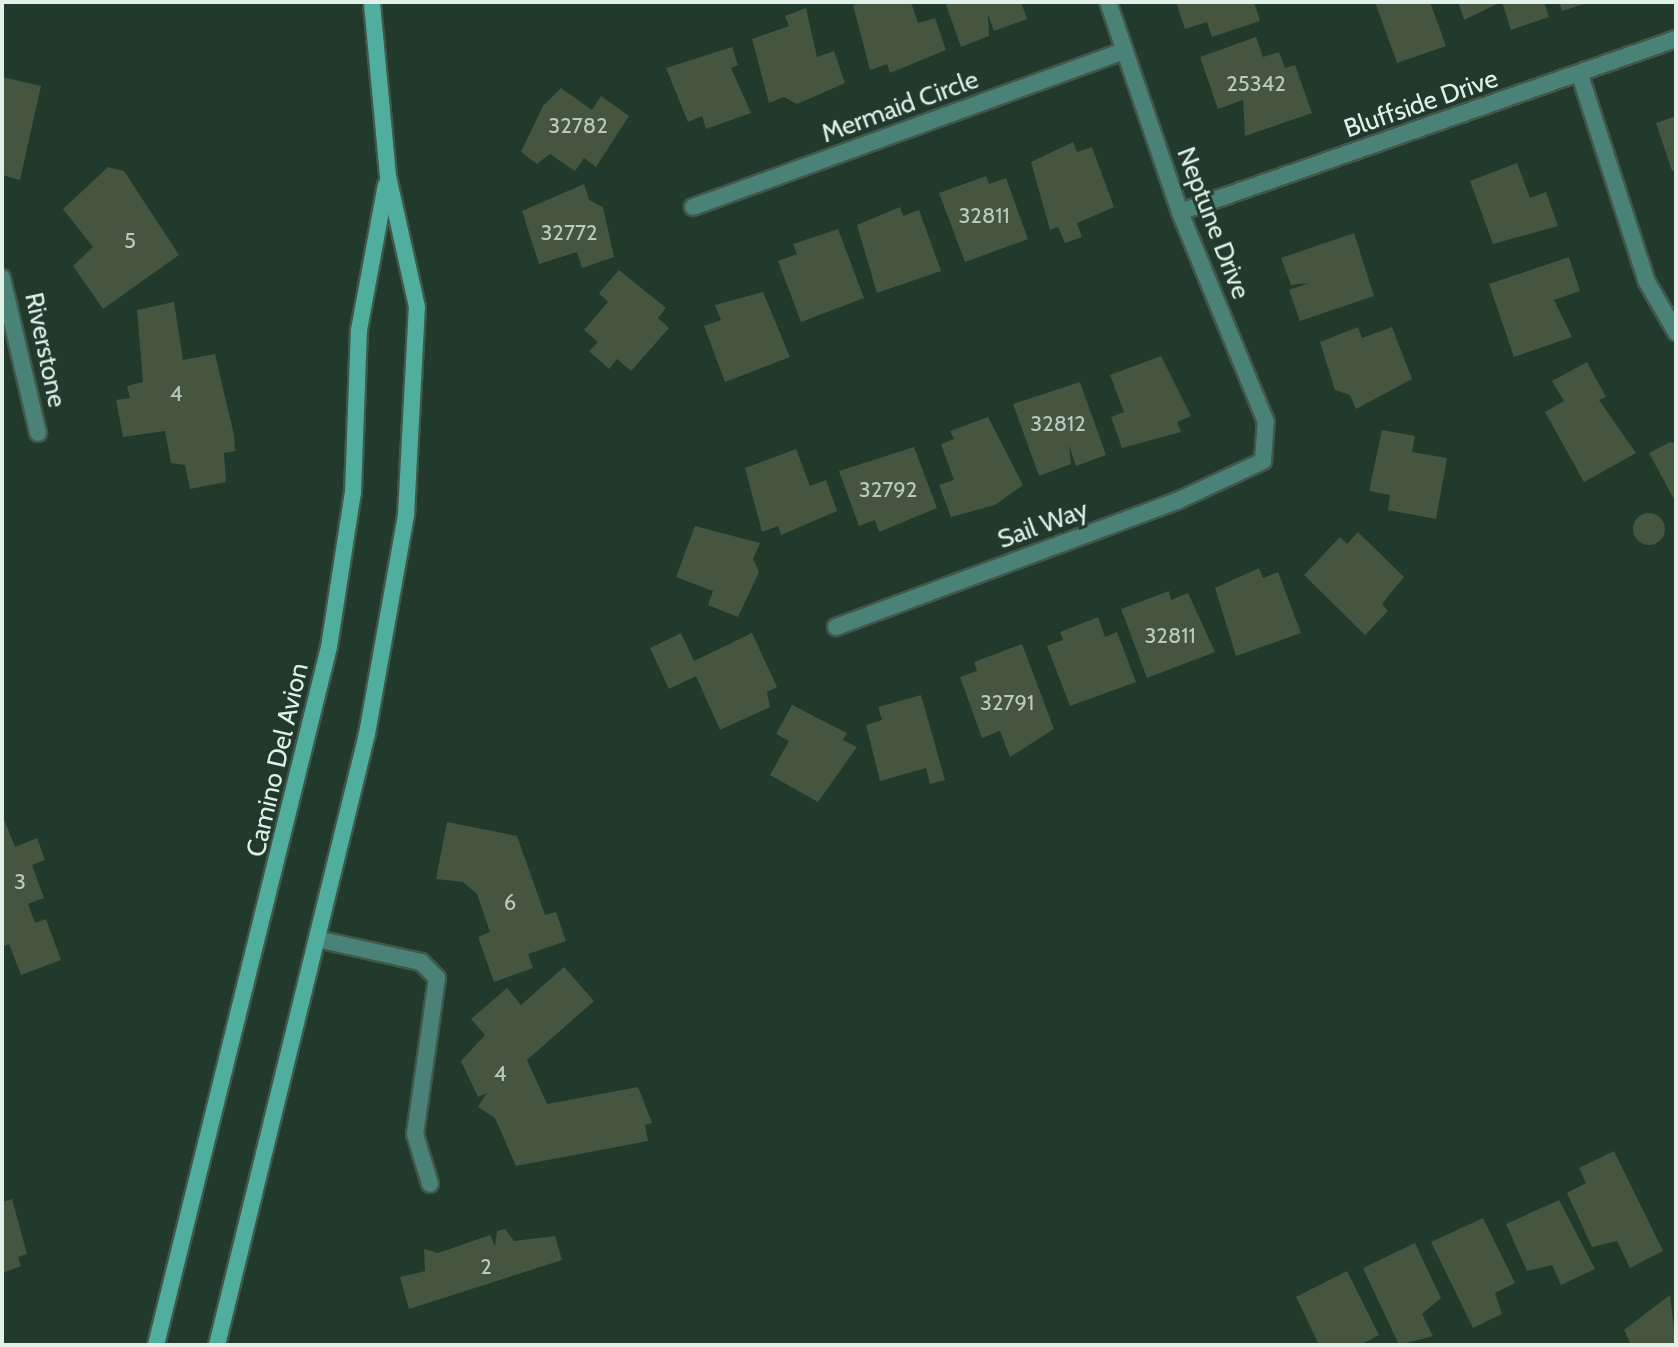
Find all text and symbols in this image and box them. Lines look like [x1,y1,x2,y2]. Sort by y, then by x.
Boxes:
street label: Bluffside Drive [1340,63,1502,145]
street label: Mermaid Circle [817,64,983,150]
house number: 25342 [1226,71,1286,97]
house number: 32782 [548,113,608,139]
street label: Neptune Drive [1170,143,1256,303]
house number: 32811 [958,203,1010,229]
house number: 32772 [540,220,598,246]
house number: 5 [124,228,136,254]
street label: Riverstone [18,290,72,410]
house number: 4 [170,381,182,407]
house number: 32812 [1030,411,1086,437]
house number: 32792 [859,477,917,503]
street label: Sail Way [994,494,1092,556]
house number: 32811 [1144,623,1196,649]
street label: Camino Del Avion [241,660,315,860]
house number: 32791 [980,690,1034,716]
house number: 3 [14,869,26,895]
house number: 6 [504,890,516,916]
house number: 4 [494,1061,506,1087]
house number: 2 [480,1254,492,1280]

